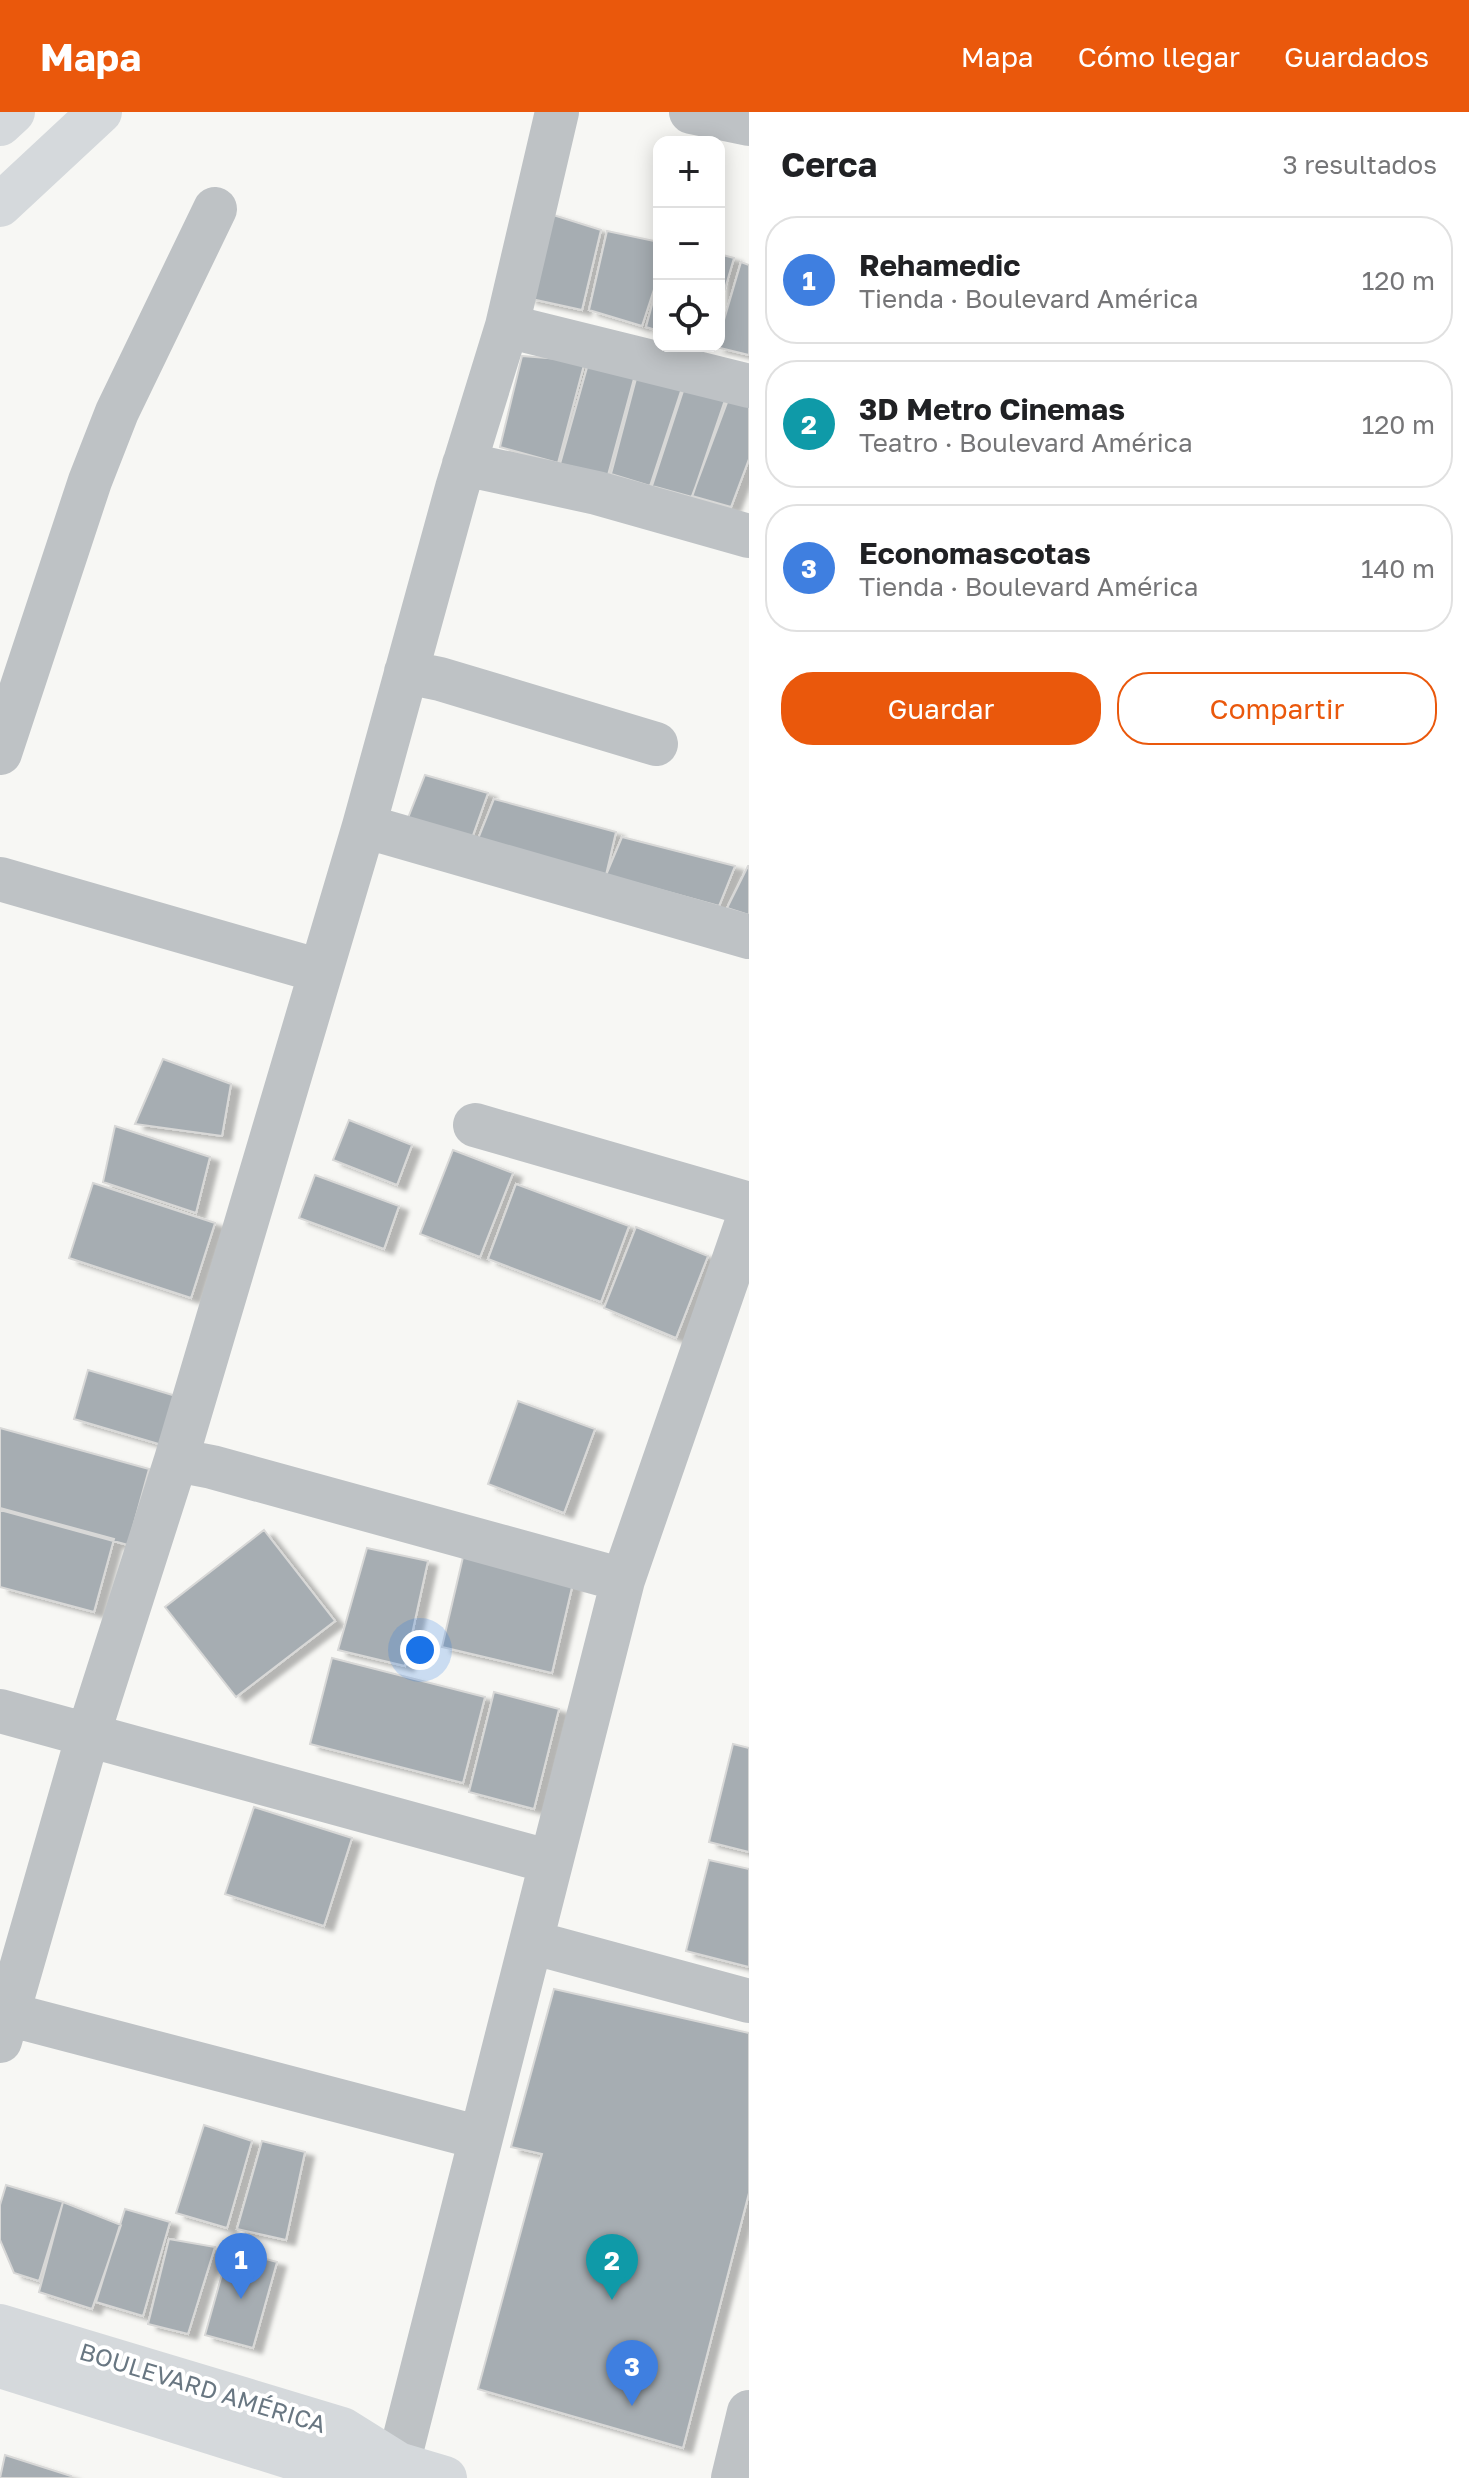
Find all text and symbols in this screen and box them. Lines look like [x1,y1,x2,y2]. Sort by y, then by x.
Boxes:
text: Mapa [40,34,141,79]
text: Mapa [961,40,1034,73]
text: Cómo llegar [1078,40,1240,73]
text: Guardados [1284,40,1429,73]
map controls [653,136,725,352]
button: + [653,136,725,208]
text: Cerca [781,144,877,184]
text: 3 resultados [1283,149,1437,180]
button: − [653,208,725,280]
text: Rehamedic [859,247,1021,283]
text: 1 [802,265,816,296]
text: 120 m [1362,265,1435,296]
button: locate [653,280,725,352]
text: Tienda · Boulevard América [859,283,1198,314]
text: 3D Metro Cinemas [859,391,1125,427]
text: 2 [801,409,817,440]
text: 120 m [1362,409,1435,440]
text: Teatro · Boulevard América [859,427,1193,458]
text: Economascotas [859,535,1091,571]
text: 3 [801,553,817,584]
text: 140 m [1361,553,1435,584]
text: Tienda · Boulevard América [859,571,1198,602]
button: Guardar [781,672,1101,745]
button: Compartir [1117,672,1437,745]
your location [400,1630,440,1670]
pin: 1 [215,2233,267,2299]
pin: 2 [586,2234,638,2300]
street label: BOULEVARD AMÉRICA [76,2336,330,2438]
pin: 3 [606,2340,658,2406]

